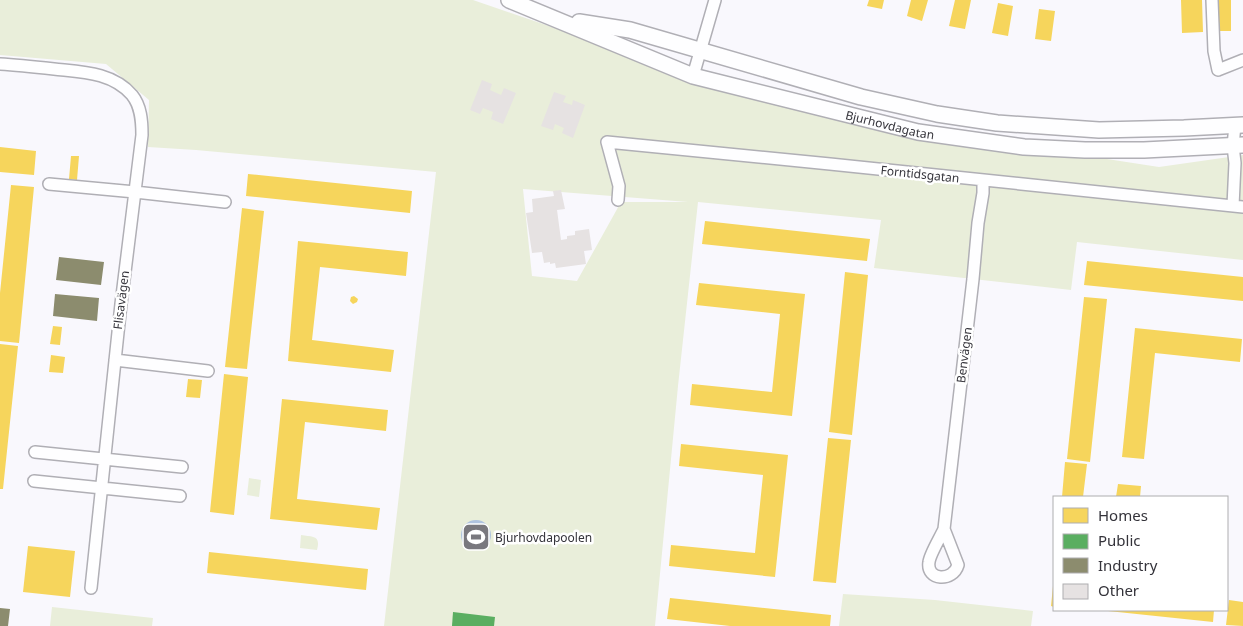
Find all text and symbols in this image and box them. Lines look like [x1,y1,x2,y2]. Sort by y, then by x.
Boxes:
street label: Bjurhovdagatan [844,106,935,143]
street label: Forntidsgatan [880,161,960,187]
street label: Flisavägen [109,270,133,330]
street label: Benvägen [952,326,976,384]
legend [1053,496,1228,611]
text: Homes [1098,505,1148,525]
sports icon: Bjurhovdapoolen [461,522,491,552]
place label: Bjurhovdapoolen [495,529,592,546]
text: Public [1098,530,1141,550]
text: Industry [1098,555,1158,575]
text: Other [1098,580,1139,600]

